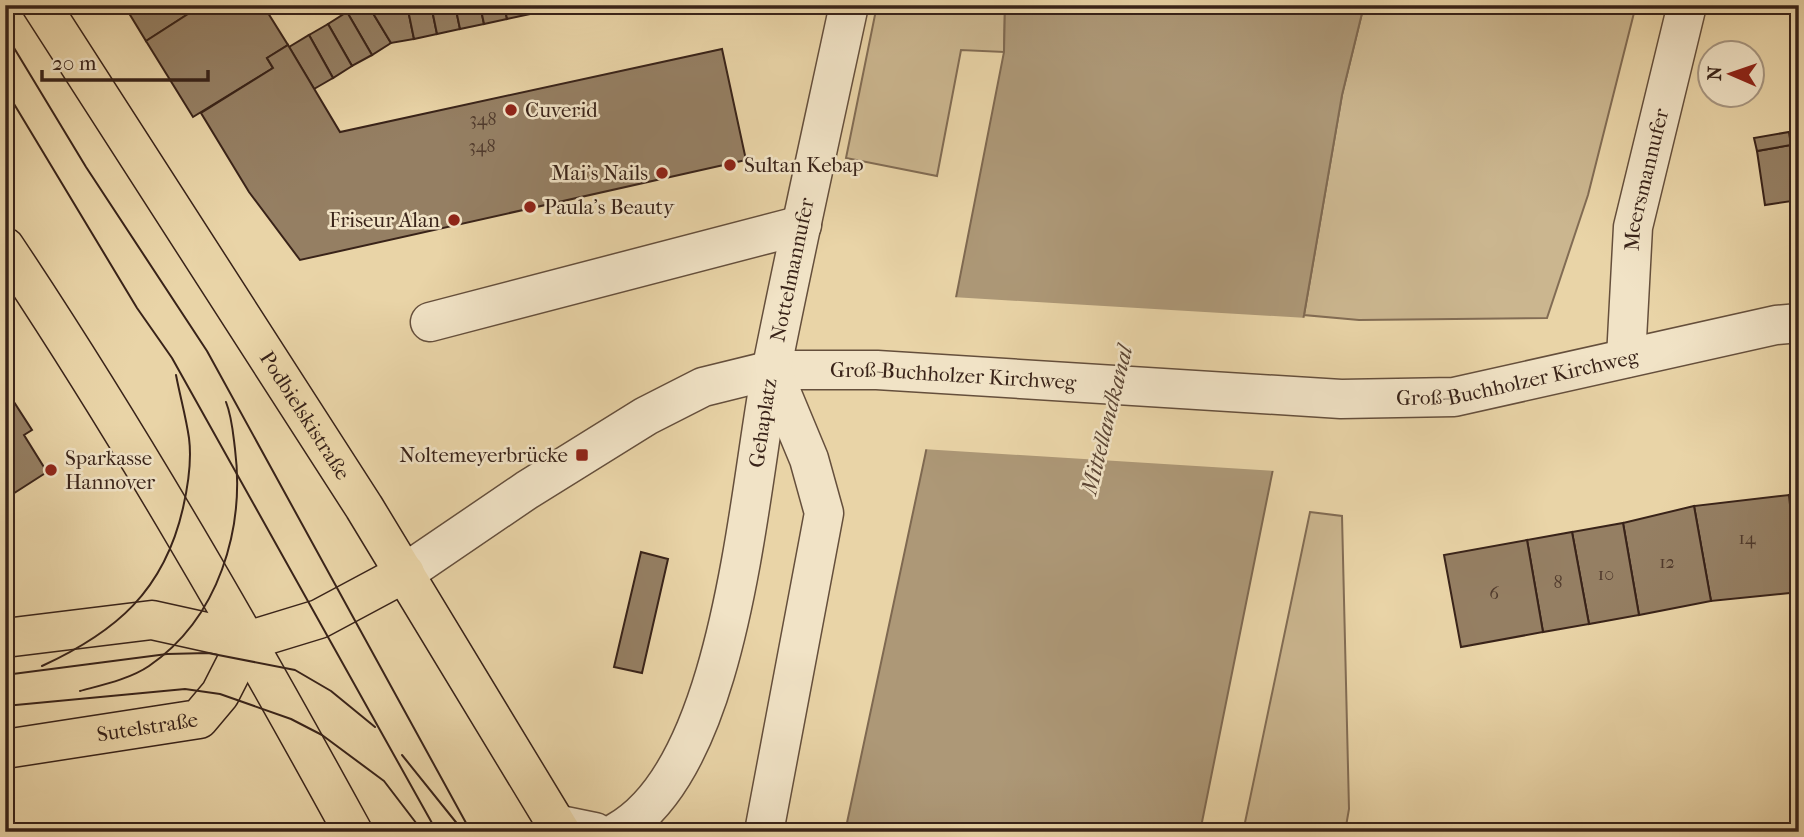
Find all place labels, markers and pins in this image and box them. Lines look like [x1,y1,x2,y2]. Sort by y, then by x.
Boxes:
place label: Cuverid [525,98,598,122]
marker: Cuverid [503,102,519,118]
place label: Sultan Kebap [744,153,864,177]
marker: Sultan Kebap [722,157,738,173]
place label: Mai's Nails [551,161,648,185]
marker: Mai's Nails [654,165,670,181]
place label: Paula's Beauty [544,195,675,219]
marker: Paula's Beauty [522,199,538,215]
place label: Friseur Alan [329,208,440,232]
marker: Friseur Alan [446,212,462,228]
place label: Noltemeyerbrücke [399,443,568,467]
place label: Sparkasse Hannover [65,446,155,494]
marker: Noltemeyerbrücke [574,447,590,463]
marker: Sparkasse Hannover [43,462,59,478]

